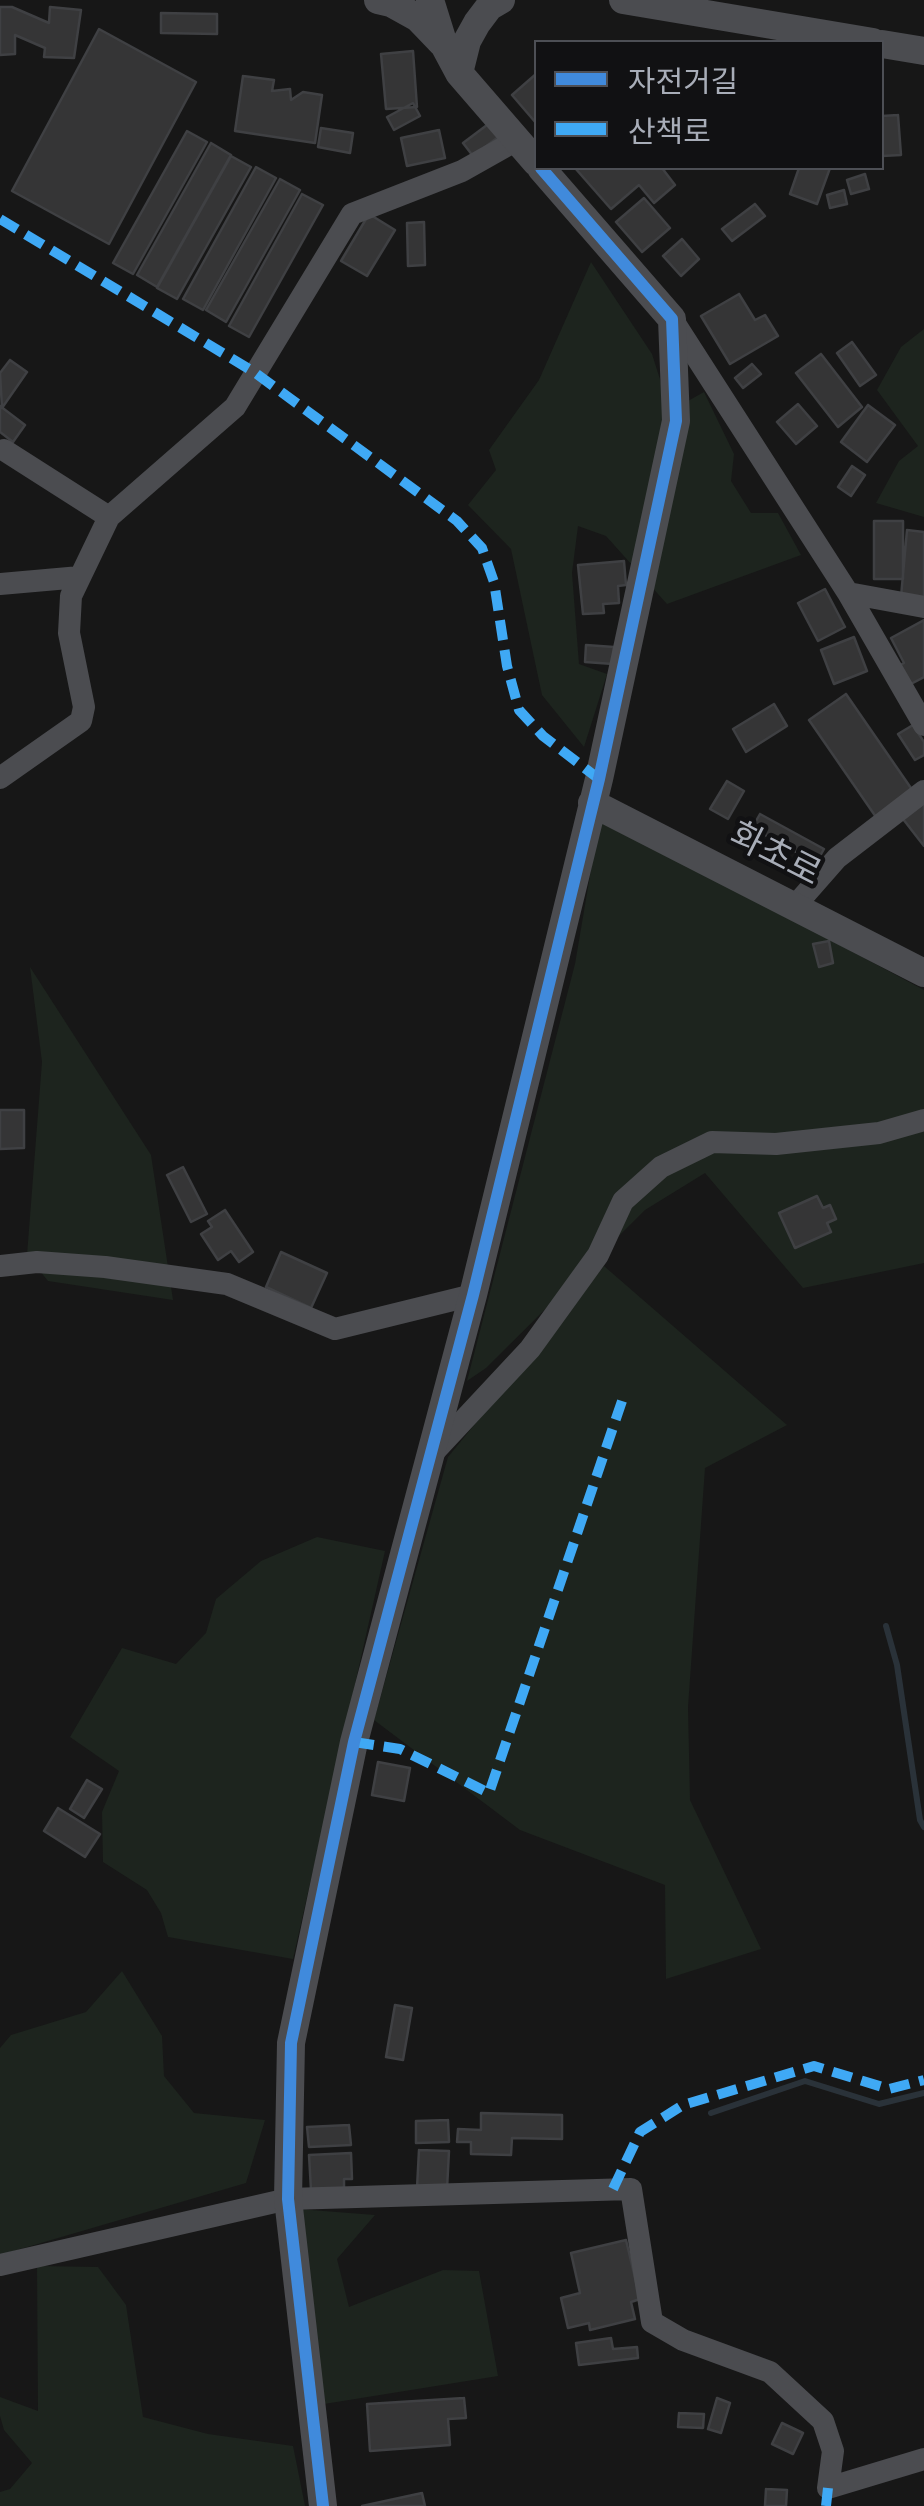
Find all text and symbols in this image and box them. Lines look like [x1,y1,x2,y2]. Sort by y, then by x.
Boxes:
legend [534,40,884,170]
text: 자전거길 [628,60,738,101]
text: 산책로 [628,110,711,151]
street label: 화초로 [722,814,828,896]

